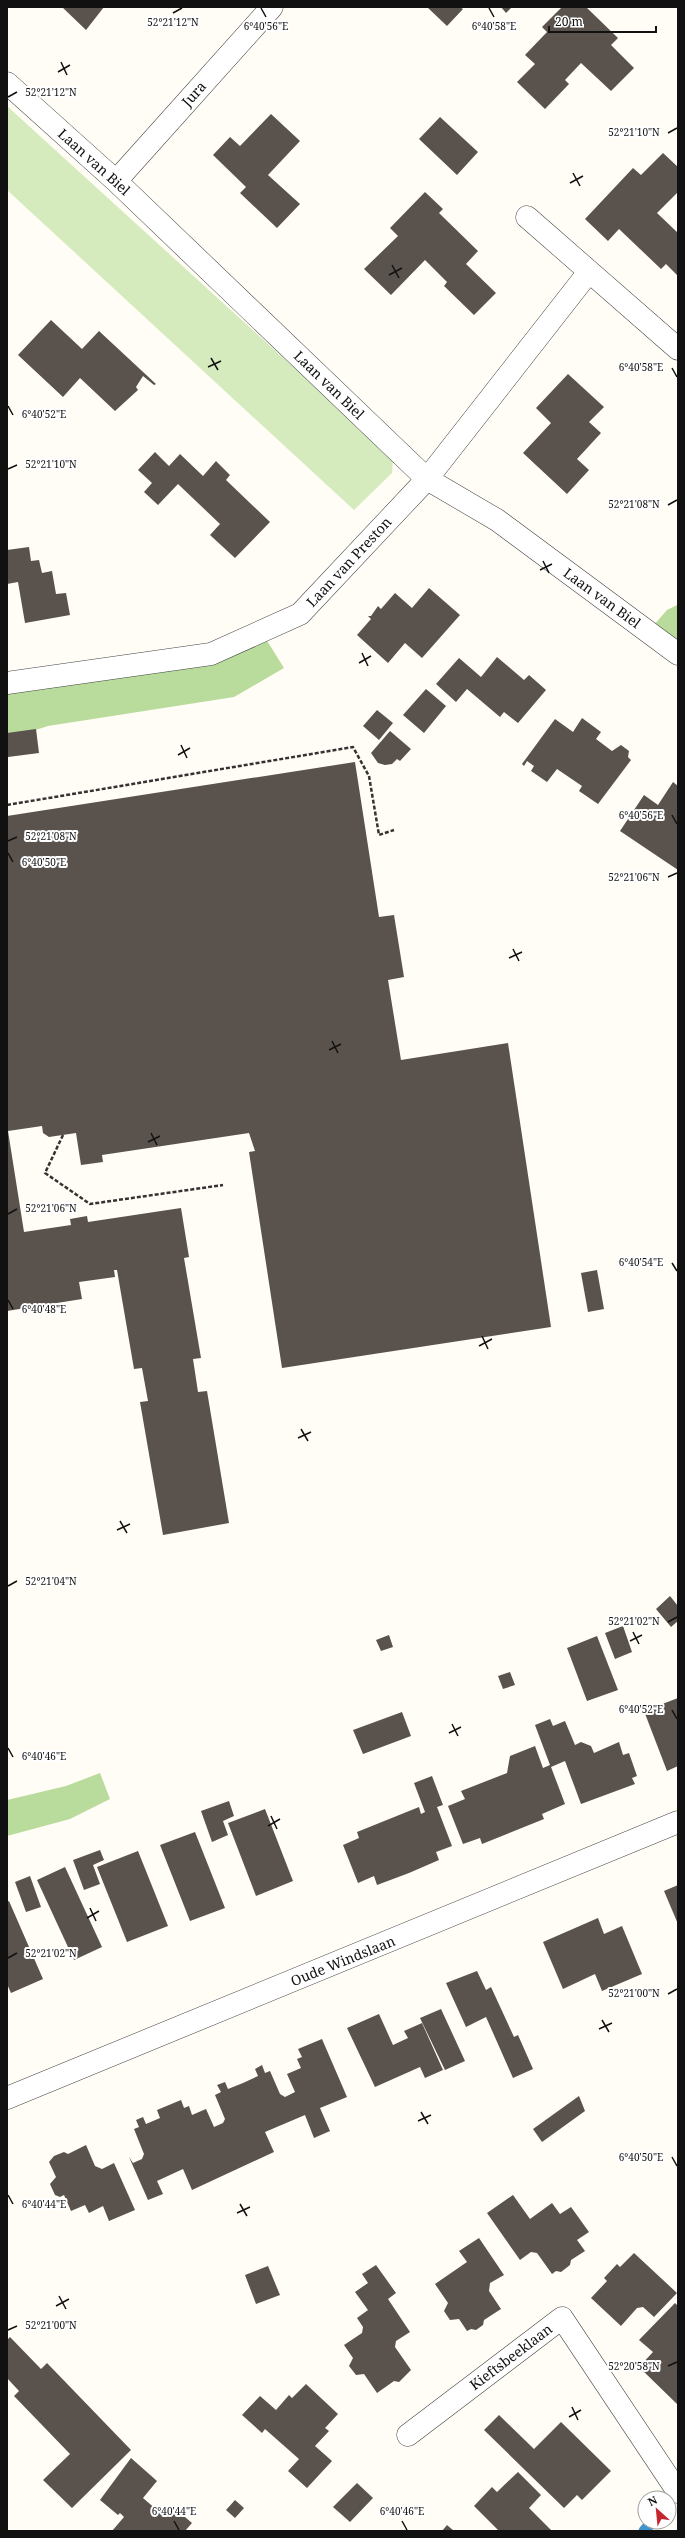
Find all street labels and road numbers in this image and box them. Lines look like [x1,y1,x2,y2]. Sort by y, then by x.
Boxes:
street label: Jura [177,77,210,111]
street label: Laan van Biel [54,124,135,200]
street label: Laan van Biel [290,346,369,424]
street label: Laan van Preston [302,512,395,611]
street label: Laan van Biel [560,563,645,632]
street label: Oude Windslaan [288,1931,398,1990]
street label: Kieftsbeeklaan [465,2319,556,2394]

